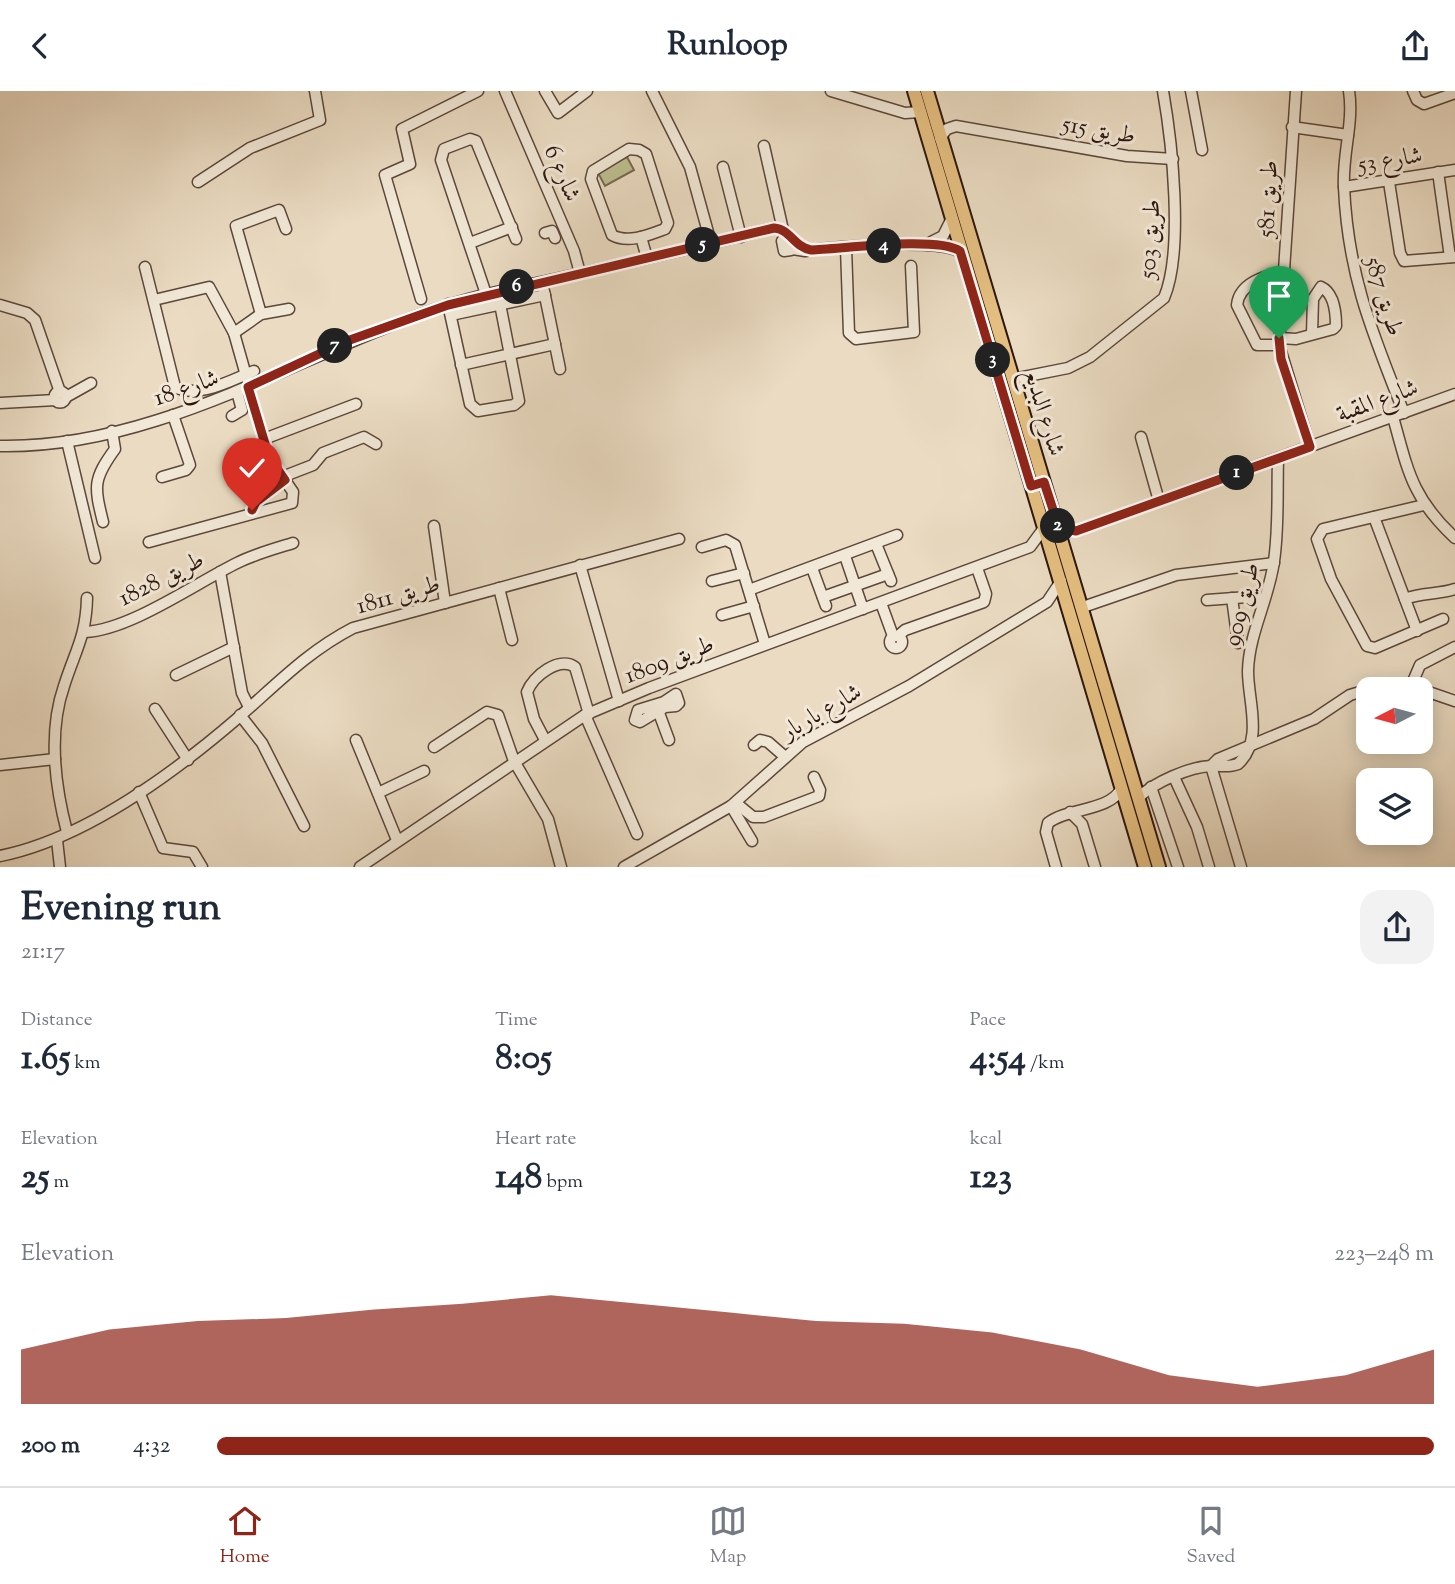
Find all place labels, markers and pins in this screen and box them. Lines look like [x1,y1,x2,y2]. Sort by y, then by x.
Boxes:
pin: 5 [686,227,720,263]
pin: 4 [866,229,902,263]
pin [1249,266,1309,338]
pin: 6 [500,269,534,305]
pin: 7 [318,329,352,363]
pin: 3 [976,343,1010,377]
pin [222,438,282,510]
pin: 1 [1220,455,1254,491]
pin: 2 [1040,509,1076,543]

